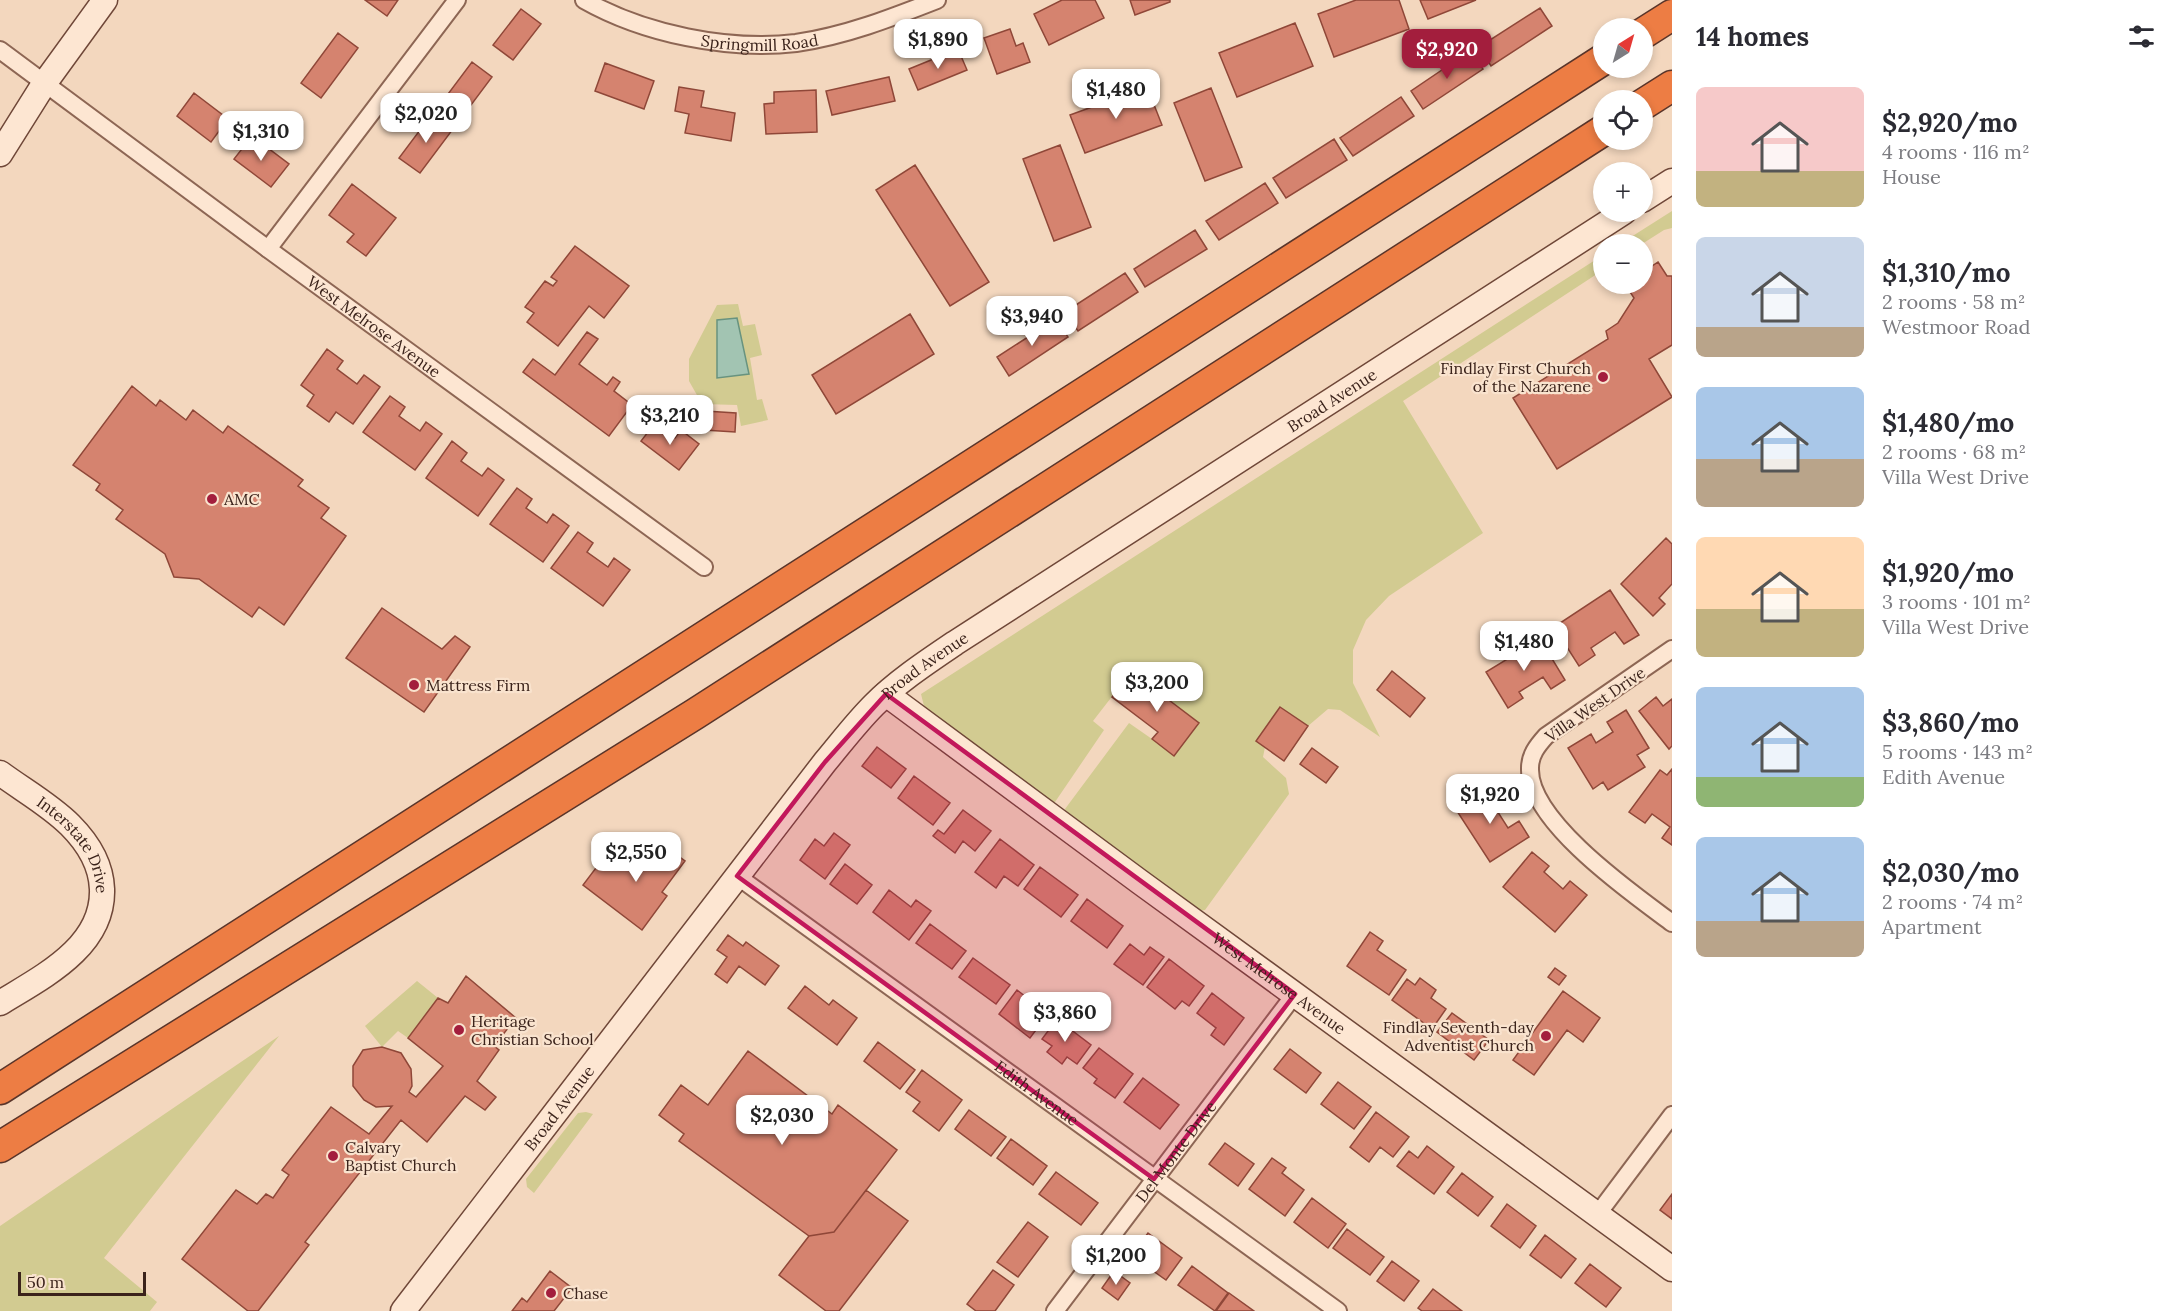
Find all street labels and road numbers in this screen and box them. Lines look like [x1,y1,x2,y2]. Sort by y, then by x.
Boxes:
street label: Springmill Road [700,29,820,55]
street label: West Melrose Avenue [303,271,445,382]
street label: Broad Avenue [1283,364,1381,436]
street label: Broad Avenue [877,627,972,703]
street label: Villa West Drive [1540,662,1649,747]
street label: Interstate Drive [33,792,112,894]
street label: West Melrose Avenue [1208,928,1350,1039]
street label: Edith Avenue [991,1056,1083,1130]
street label: Broad Avenue [520,1061,598,1155]
street label: Del Monte Drive [1131,1097,1221,1206]

